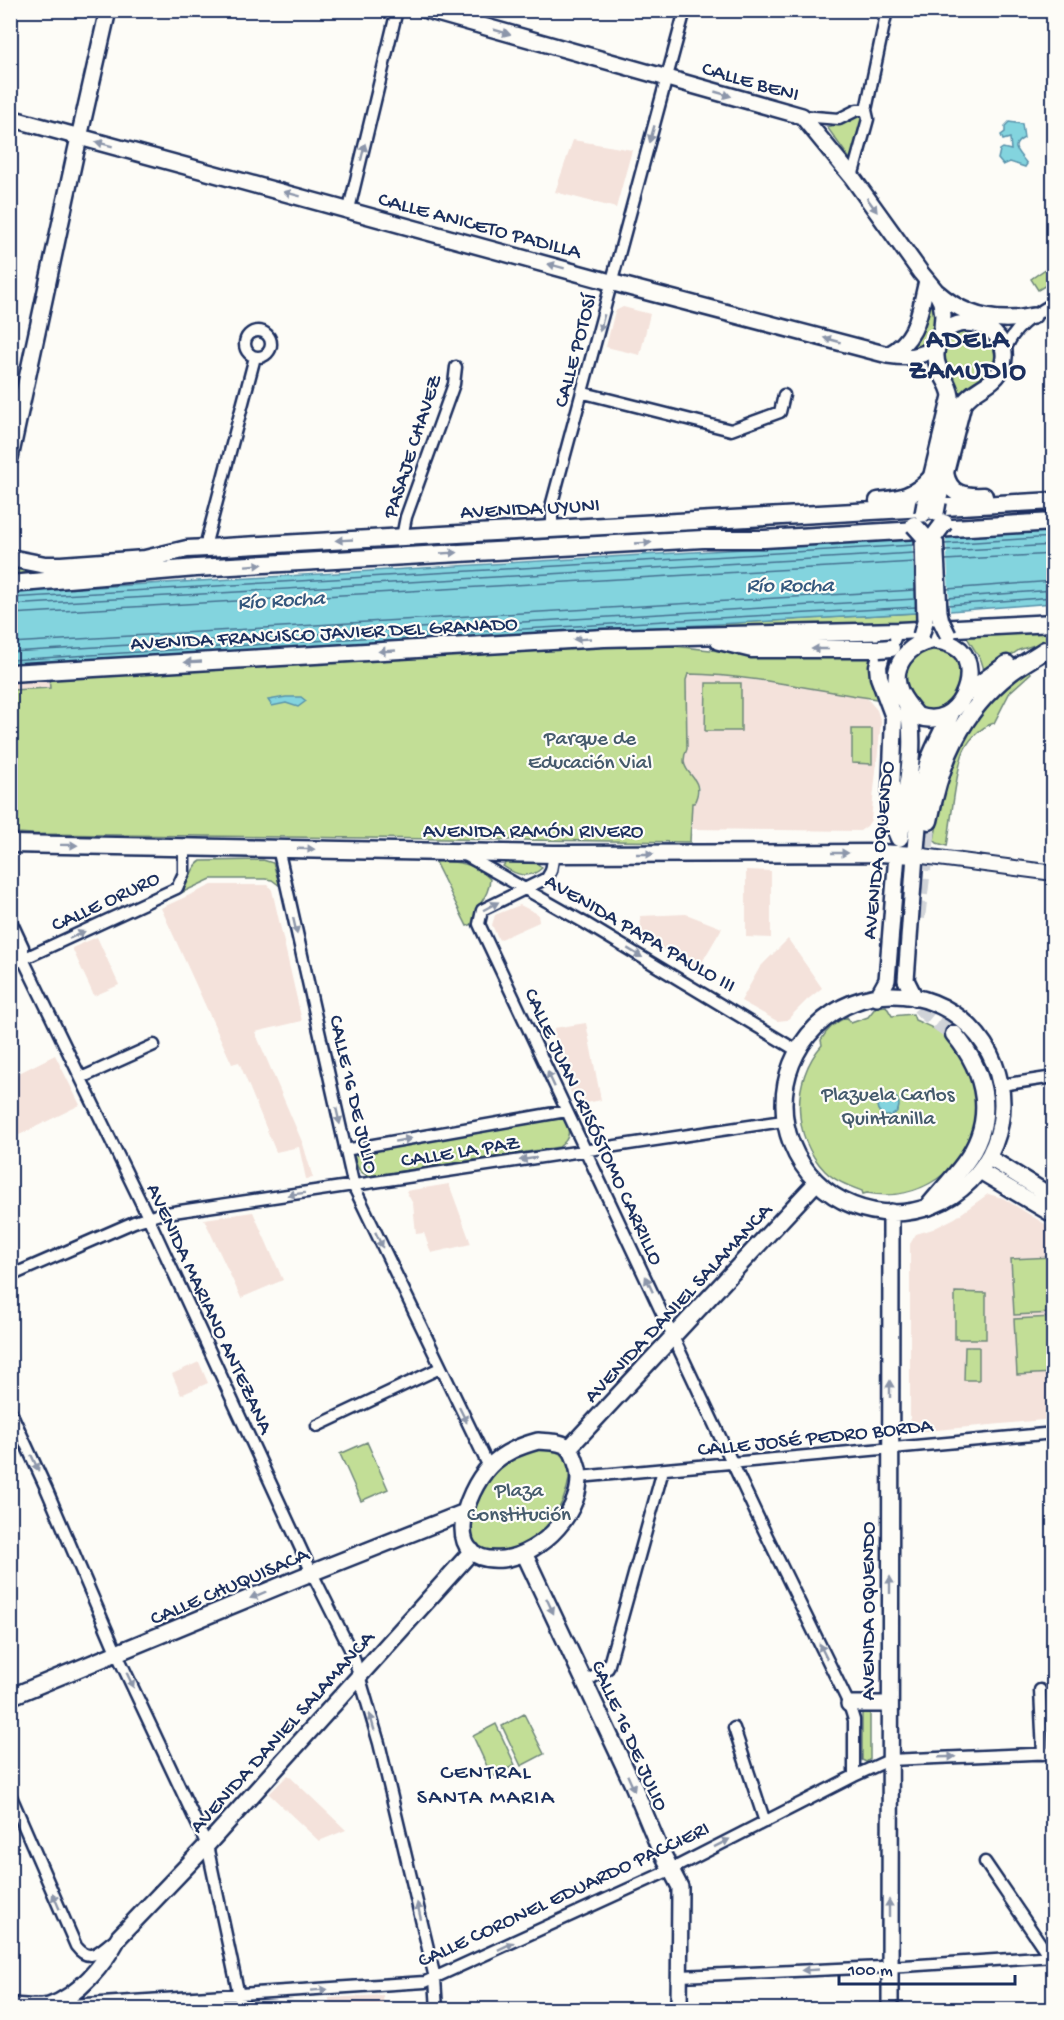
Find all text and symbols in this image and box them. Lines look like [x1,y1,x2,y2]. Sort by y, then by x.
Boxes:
one-way arrow [494,28,512,37]
street label: CALLE BENI [699,58,801,109]
one-way arrow [714,89,732,99]
one-way arrow [646,125,656,143]
one-way arrow [95,138,113,148]
one-way arrow [359,143,369,162]
street label: CALLE ANICETO PADILLA [375,188,585,267]
one-way arrow [283,189,301,198]
one-way arrow [866,196,878,212]
one-way arrow [547,261,565,271]
street label: CALLE POTOSÍ [550,291,605,411]
one-way arrow [596,313,606,332]
district label: ADELA ZAMUDIO [909,326,1027,389]
one-way arrow [822,335,841,345]
street label: PASAJE CHAVEZ [379,372,449,523]
street label: AVENIDA UYUNI [460,494,601,527]
one-way arrow [334,535,353,544]
one-way arrow [634,538,653,547]
one-way arrow [439,549,458,558]
one-way arrow [245,560,264,569]
water label: Río Rocha [746,574,835,600]
water label: Río Rocha [237,587,327,617]
street label: AVENIDA FRANCISCO JAVIER DEL GRANADO [130,613,519,658]
one-way arrow [573,635,592,644]
one-way arrow [811,644,830,654]
one-way arrow [378,646,397,656]
one-way arrow [183,658,202,667]
park label: Parque de Educación Vial [528,728,652,777]
street label: AVENIDA OQUENDO [859,760,902,941]
street label: AVENIDA RAMÓN RIVERO [423,821,644,846]
one-way arrow [59,840,78,850]
one-way arrow [296,844,315,853]
one-way arrow [831,848,850,858]
one-way arrow [636,849,655,859]
street label: CALLE ORURO [48,867,165,939]
street label: AVENIDA PAPA PAULO III [539,870,739,1000]
one-way arrow [483,901,500,911]
one-way arrow [291,916,301,935]
one-way arrow [68,930,85,939]
one-way arrow [627,947,644,957]
street label: CALLE JUAN CRISÓSTOMO CARRILLO [517,985,667,1270]
street label: CALLE 16 DE JULIO [321,1013,382,1177]
one-way arrow [547,1070,556,1087]
park label: Plazuela Carlos Quintanilla [821,1084,956,1133]
one-way arrow [333,1107,343,1125]
street label: CALLE LA PAZ [399,1132,522,1175]
one-way arrow [393,1135,412,1144]
one-way arrow [518,1155,537,1164]
street label: AVENIDA MARIANO ANTEZANA [139,1180,278,1440]
one-way arrow [287,1190,306,1199]
street label: AVENIDA DANIEL SALAMANCA [580,1198,780,1410]
one-way arrow [375,1231,384,1248]
one-way arrow [644,1276,653,1293]
one-way arrow [885,1380,895,1399]
one-way arrow [459,1407,468,1424]
street label: CALLE JOSÉ PEDRO BORDA [697,1415,936,1464]
one-way arrow [30,1455,40,1473]
park label: Plaza Constitución [467,1480,571,1529]
street label: AVENIDA OQUENDO [858,1521,883,1700]
street label: CALLE CHUQUISACA [147,1543,315,1633]
one-way arrow [885,1576,895,1595]
one-way arrow [249,1590,267,1600]
one-way arrow [545,1597,554,1614]
street label: AVENIDA DANIEL SALAMANCA [186,1626,382,1840]
one-way arrow [819,1643,828,1660]
street label: CALLE 16 DE JULIO [584,1657,672,1816]
one-way arrow [125,1672,134,1689]
one-way arrow [367,1713,376,1731]
one-way arrow [938,1752,957,1762]
district label: CENTRAL SANTA MARIA [417,1761,555,1812]
one-way arrow [627,1774,636,1791]
street label: CALLE CORONEL EDUARDO PACCIERI [415,1817,714,1975]
one-way arrow [714,1839,731,1848]
one-way arrow [51,1892,61,1910]
one-way arrow [884,1899,894,1918]
one-way arrow [414,1901,423,1920]
one-way arrow [497,1941,514,1950]
scale bar [839,1948,1014,1986]
text: 100 m [847,1961,893,1982]
one-way arrow [800,1965,819,1974]
one-way arrow [310,1985,329,1995]

